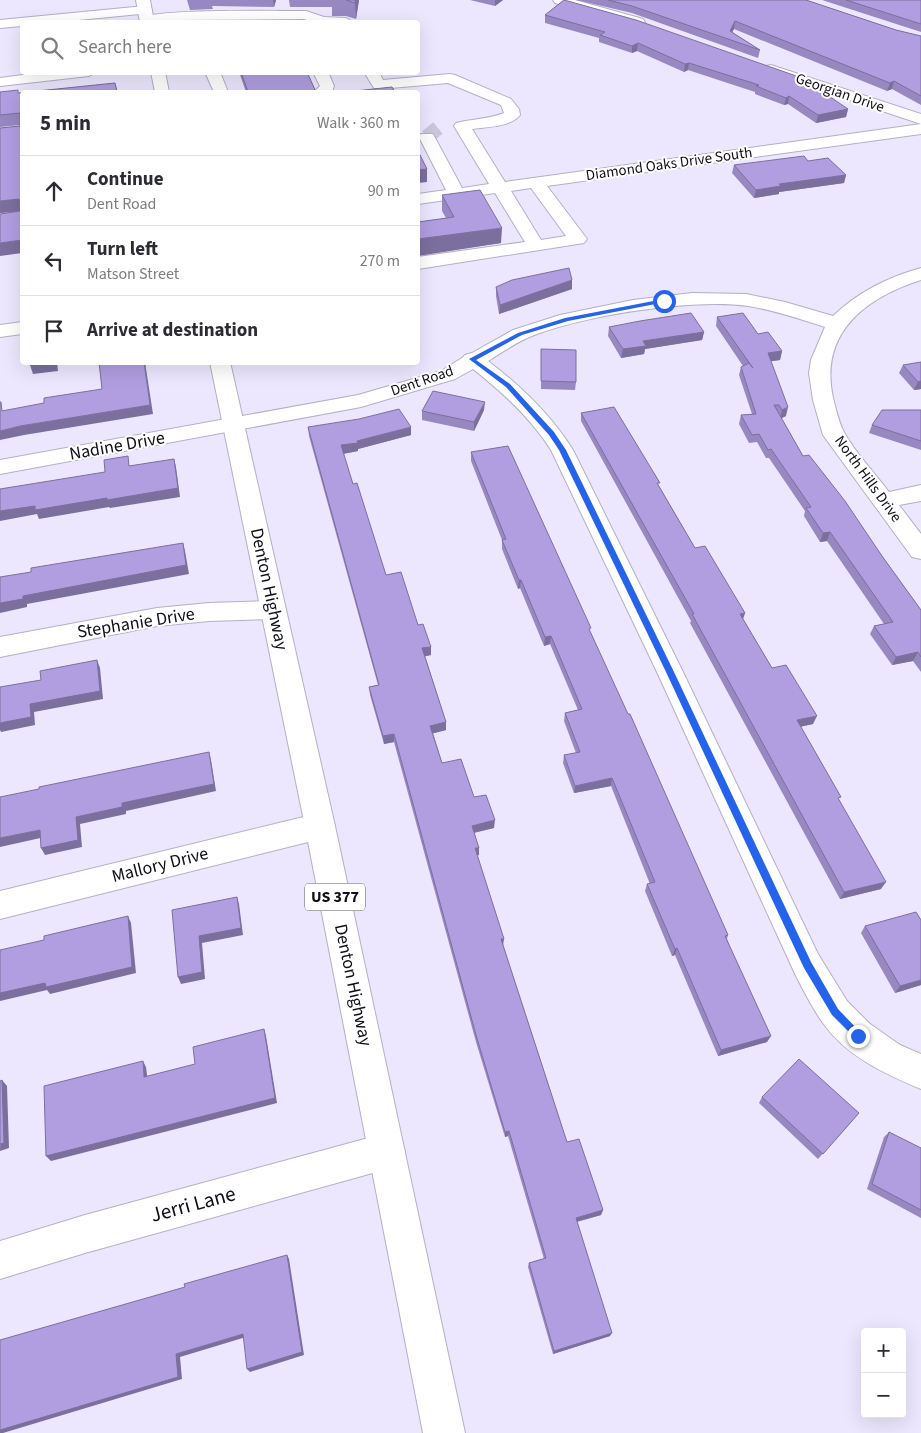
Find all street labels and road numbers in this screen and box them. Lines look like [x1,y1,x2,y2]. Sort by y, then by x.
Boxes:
street label: Georgian Drive [793,68,887,118]
street label: Diamond Oaks Drive South [584,142,754,186]
street label: Dent Road [388,360,456,402]
street label: Nadine Drive [67,425,167,467]
street label: North Hills Drive [829,431,907,527]
street label: Denton Highway [244,526,294,653]
street label: Stephanie Drive [75,601,197,645]
street label: Mallory Drive [109,841,211,889]
road number: US 377 [305,884,365,910]
street label: Denton Highway [328,922,378,1049]
street label: Jerri Lane [147,1178,239,1230]

